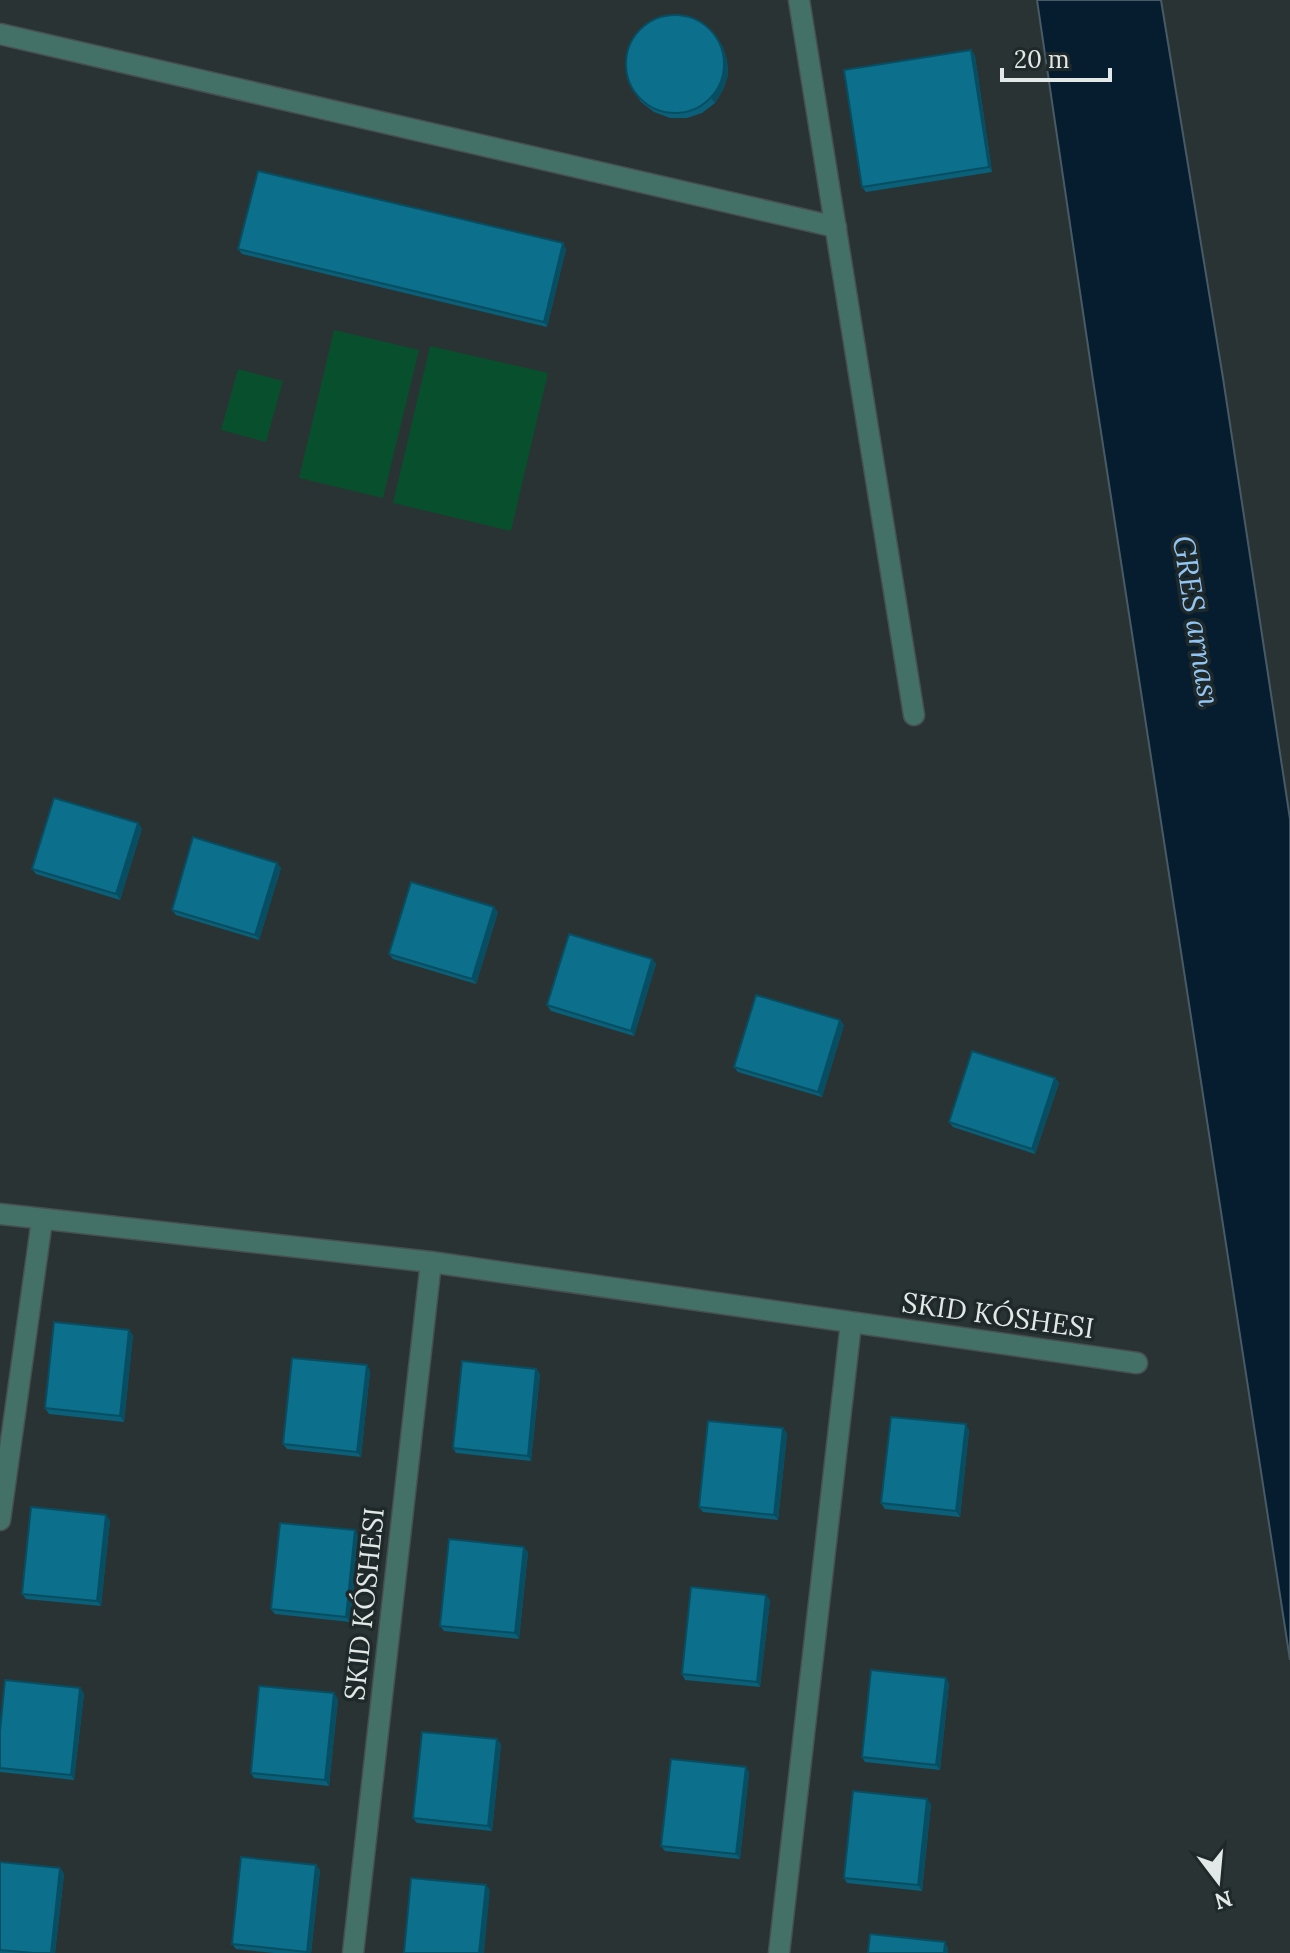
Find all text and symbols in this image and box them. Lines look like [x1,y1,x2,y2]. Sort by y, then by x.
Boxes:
scale bar [1002,32,1110,82]
text: 20 m [1014,44,1070,75]
water label: GRES arnası [1165,533,1229,709]
street label: SKID KÓSHESI [900,1284,1096,1346]
street label: SKID KÓSHESI [336,1506,392,1702]
north arrow [1178,1841,1258,1921]
text: N [1211,1884,1236,1916]

